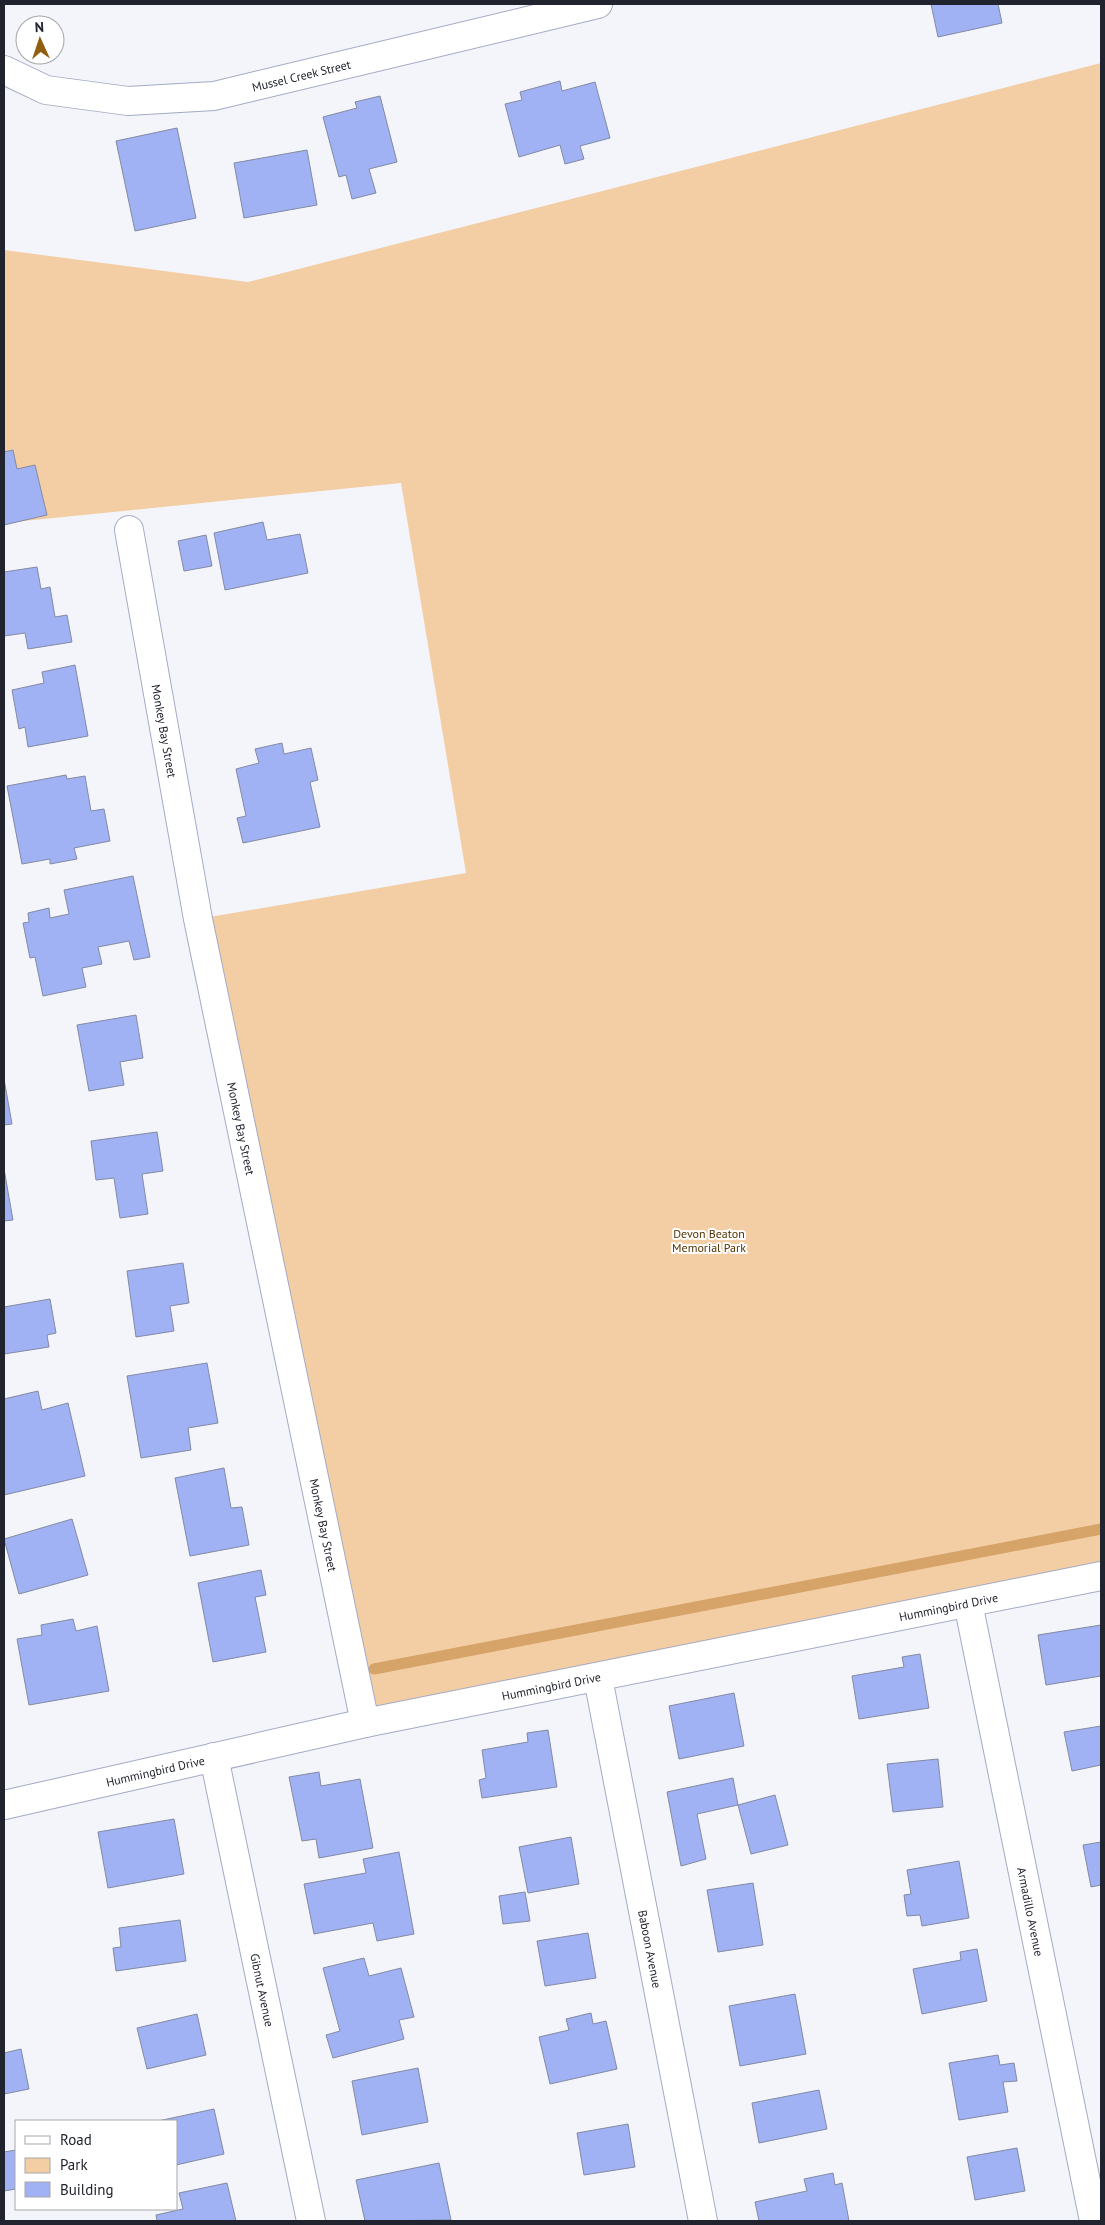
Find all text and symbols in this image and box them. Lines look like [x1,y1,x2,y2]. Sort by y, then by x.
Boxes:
north arrow [15,15,65,65]
text: N [34,18,44,36]
street label: Mussel Creek Street [250,56,352,94]
street label: Monkey Bay Street [149,683,180,779]
street label: Monkey Bay Street [225,1081,258,1176]
park label: Devon Beaton Memorial Park [672,1226,746,1255]
street label: Monkey Bay Street [307,1477,341,1573]
street label: Hummingbird Drive [897,1589,999,1624]
street label: Hummingbird Drive [500,1669,602,1703]
street label: Hummingbird Drive [104,1752,206,1789]
street label: Armadillo Avenue [1015,1866,1047,1957]
street label: Baboon Avenue [636,1909,665,1989]
street label: Gibnut Avenue [248,1952,278,2028]
legend [15,2120,178,2210]
text: Road [60,2130,92,2149]
text: Park [60,2155,88,2174]
text: Building [60,2180,114,2199]

